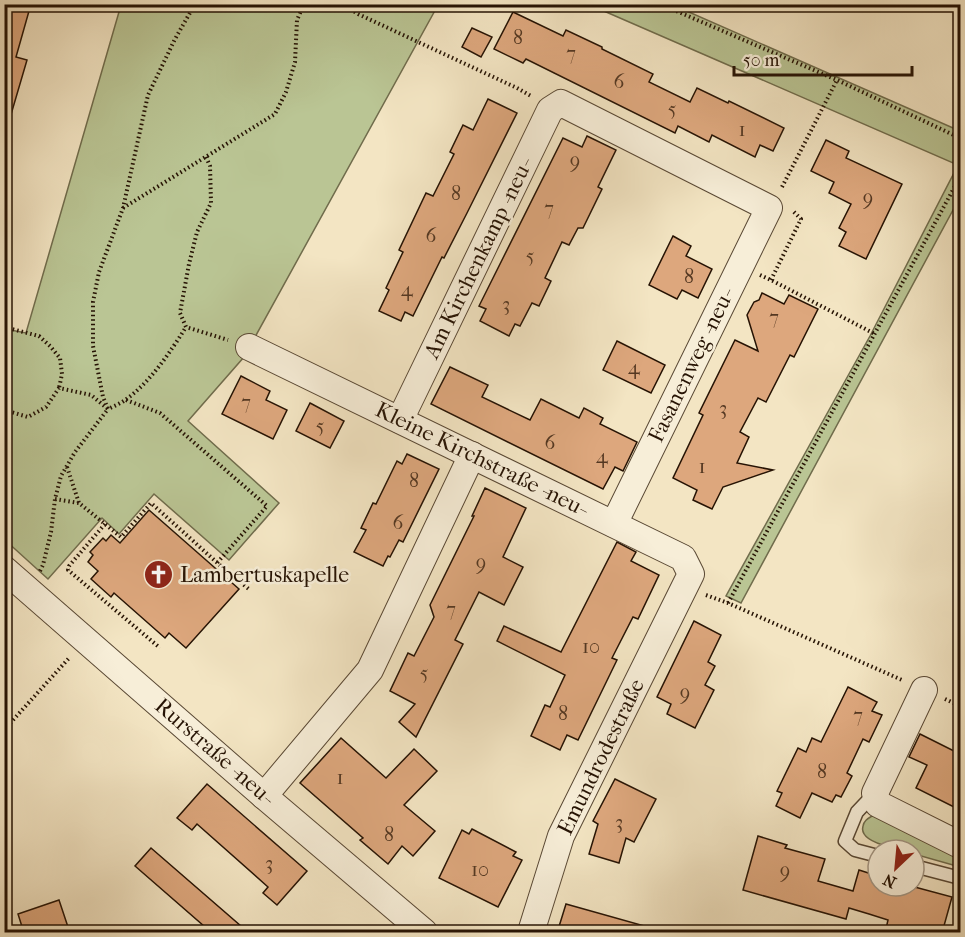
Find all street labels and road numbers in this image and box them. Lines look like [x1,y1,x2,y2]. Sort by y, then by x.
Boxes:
street label: Am Kirchenkamp -neu- [418,152,539,364]
street label: Fasanenweg -neu- [643,282,741,447]
street label: Kleine Kirchstraße -neu- [371,397,594,523]
street label: Emundrodestraße [552,675,650,839]
street label: Rurstraße -neu- [150,693,281,811]

